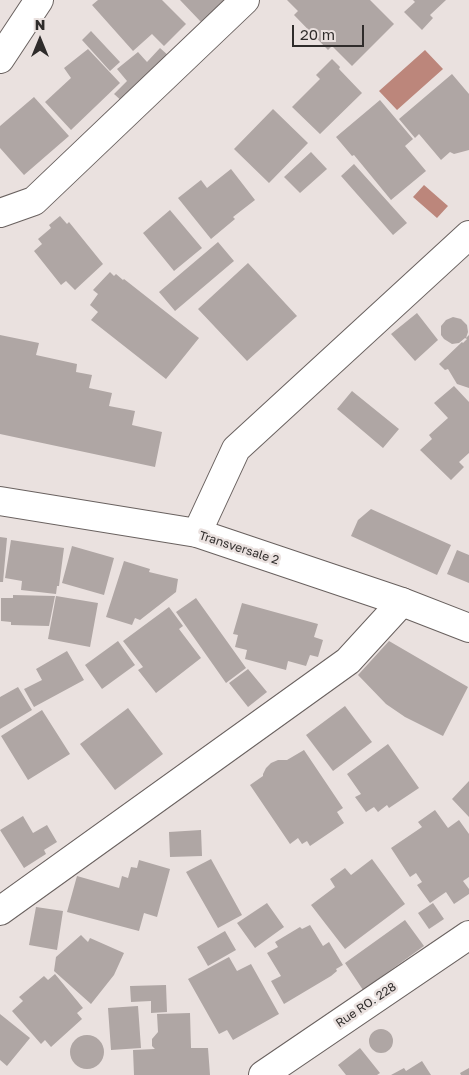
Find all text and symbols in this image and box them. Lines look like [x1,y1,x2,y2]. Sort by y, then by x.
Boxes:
north arrow [15,15,65,65]
scale bar [294,15,366,47]
text: N [35,16,45,33]
text: 20 m [300,25,335,43]
street label: Transversale 2 [197,528,281,568]
street label: Rue RO. 228 [333,980,399,1030]

